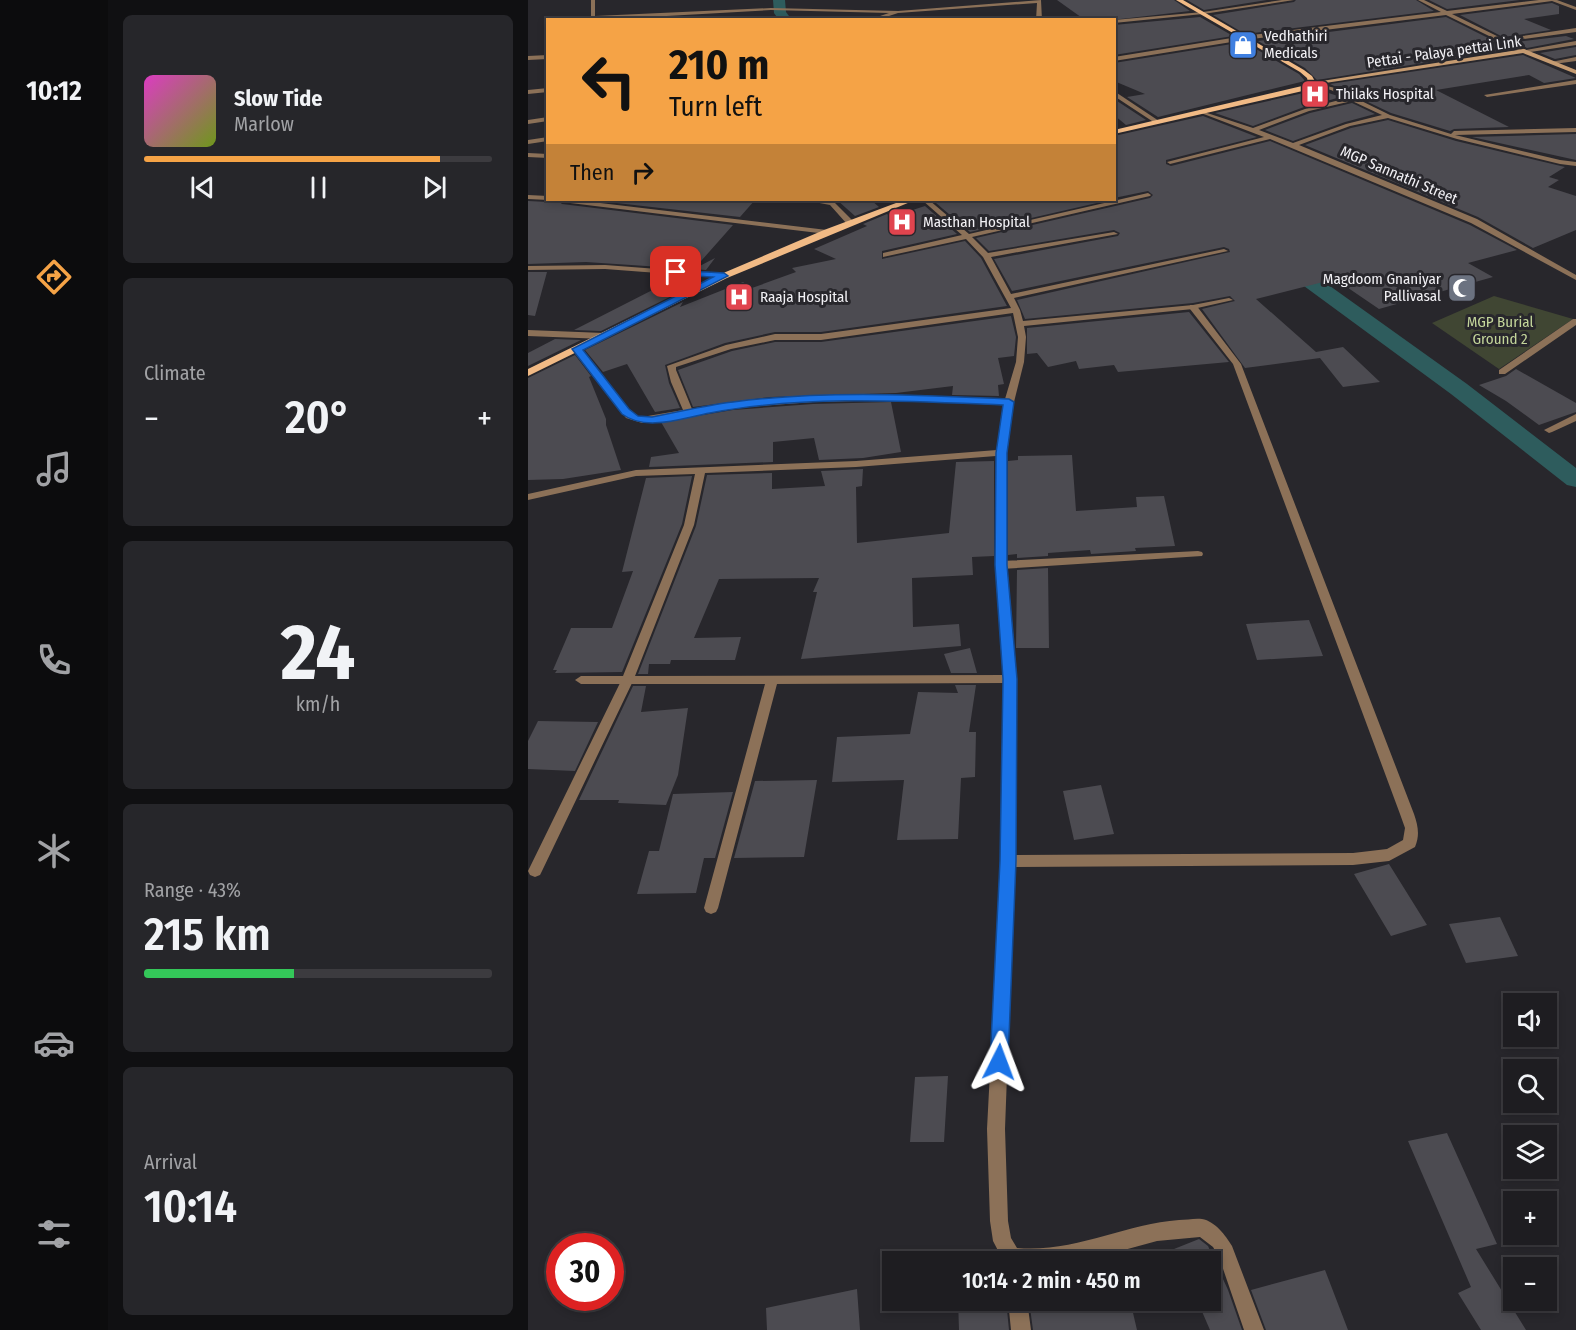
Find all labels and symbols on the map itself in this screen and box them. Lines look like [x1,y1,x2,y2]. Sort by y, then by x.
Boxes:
place label: Vedhathiri Medicals [1264,27,1328,62]
shop icon: Vedhathiri Medicals [1227,29,1259,61]
street label: Pettai - Palaya pettai Link [1366,32,1522,72]
hospital icon: Thilaks Hospital [1299,78,1331,110]
place label: Thilaks Hospital [1336,85,1434,103]
street label: MGP Sannathi Street [1338,142,1460,208]
hospital icon: Masthan Hospital [886,206,918,238]
place label: Masthan Hospital [923,213,1030,231]
pin [650,246,701,297]
place label: Magdoom Gnaniyar Pallivasal [1323,270,1442,305]
mosque icon: Magdoom Gnaniyar Pallivasal [1446,272,1478,304]
hospital icon: Raaja Hospital [723,281,755,313]
place label: Raaja Hospital [760,288,848,306]
park label: MGP Burial Ground 2 [1467,313,1533,348]
position arrow [967,1030,1031,1094]
speed limit sign: 30 [546,1233,624,1311]

